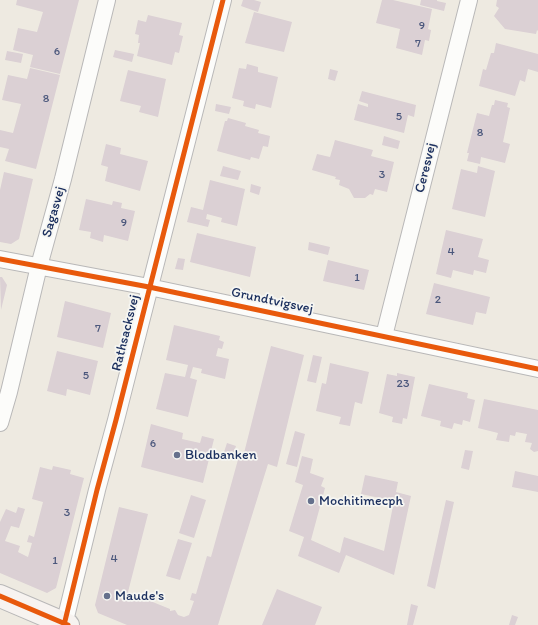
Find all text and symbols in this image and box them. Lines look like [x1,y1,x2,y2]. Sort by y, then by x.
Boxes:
house number: 9 [419,19,425,33]
house number: 7 [415,37,421,51]
house number: 6 [54,45,60,59]
house number: 8 [43,92,49,106]
house number: 5 [396,110,402,124]
house number: 8 [477,126,483,140]
street label: Ceresvej [412,141,440,195]
house number: 3 [379,168,385,182]
street label: Sagasvej [39,185,69,239]
house number: 9 [121,216,127,230]
house number: 4 [447,245,455,259]
house number: 1 [354,271,360,285]
street label: Grundtvigsvej [229,284,315,318]
street label: Rathsacksvej [108,293,144,373]
house number: 2 [435,293,441,307]
house number: 7 [95,322,101,336]
house number: 5 [83,369,89,383]
house number: 23 [397,377,409,391]
house number: 6 [150,437,156,451]
place label: Blodbanken [185,447,257,463]
marker: Blodbanken [172,450,182,460]
place label: Mochitimecph [319,493,403,509]
marker: Mochitimecph [306,496,316,506]
house number: 3 [64,506,70,520]
house number: 4 [110,552,118,566]
house number: 1 [52,554,58,568]
place label: Maude's [115,588,164,604]
marker: Maude's [102,591,112,601]

